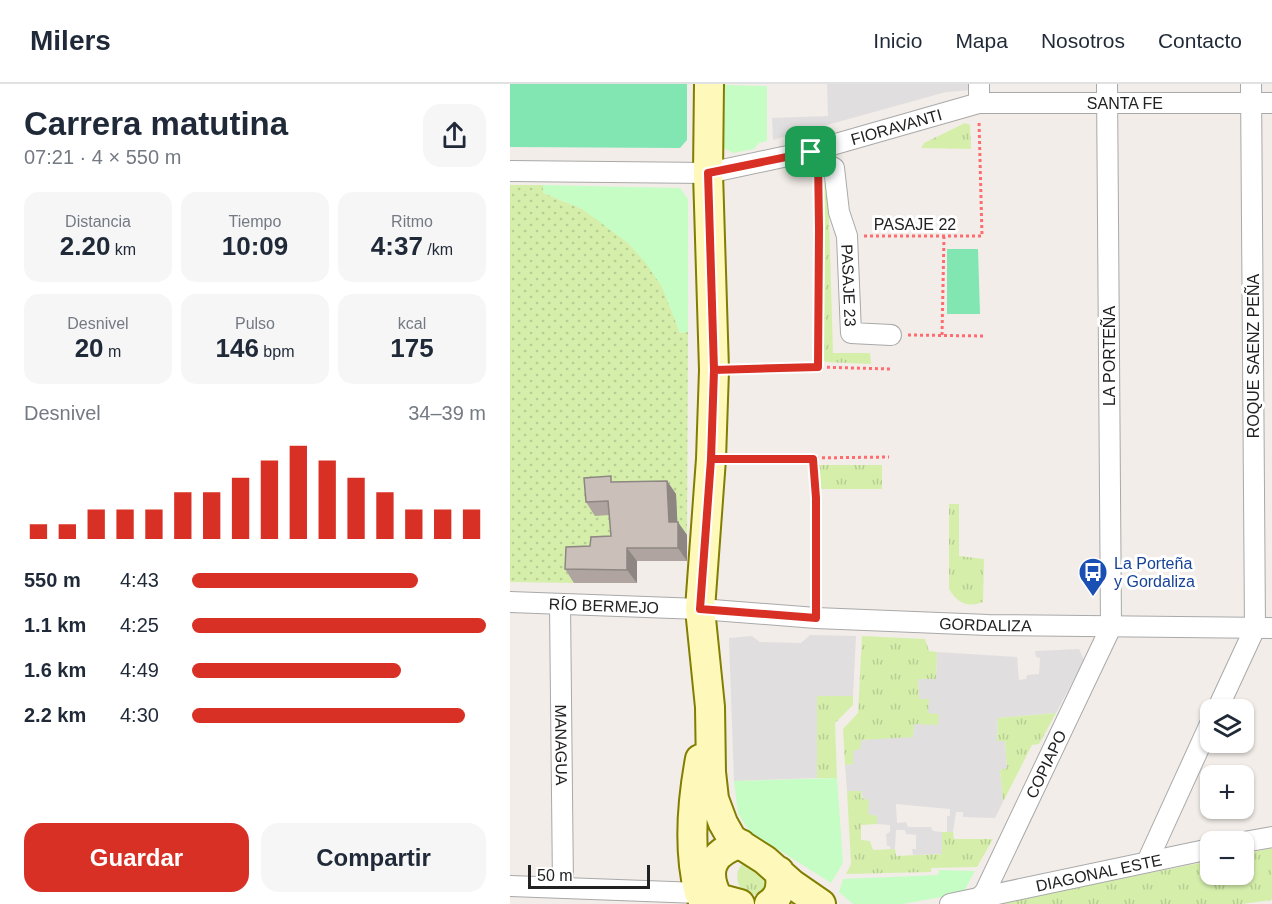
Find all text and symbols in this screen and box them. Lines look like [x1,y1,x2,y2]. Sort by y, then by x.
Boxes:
text: Milers [30,25,111,56]
text: Inicio [873,29,922,52]
text: Mapa [955,29,1008,52]
text: Nosotros [1041,29,1125,52]
text: Contacto [1158,29,1242,52]
street label: SANTA FE [1087,95,1163,112]
button: share [423,104,486,167]
text: Carrera matutina [24,105,288,142]
street label: FIORAVANTI [849,106,944,148]
pin [785,126,836,177]
icon: arrive [794,135,827,168]
text: 07:21 · 4 × 550 m [24,146,181,168]
text: Distancia [65,213,131,230]
text: Tiempo [229,213,281,230]
text: Ritmo [391,213,433,230]
street label: PASAJE 22 [874,216,956,233]
text: 2.20 [60,231,110,261]
text: 10:09 [222,231,288,261]
text: 4:37 [371,231,423,261]
text: km [110,241,136,258]
text: /km [423,241,453,258]
street label: PASAJE 23 [839,244,859,327]
street label: ROQUE SAENZ PEÑA [1243,273,1262,438]
street label: LA PORTEÑA [1099,306,1118,406]
text: Desnivel [67,315,129,332]
text: Pulso [235,315,275,332]
text: kcal [398,315,426,332]
text: 20 [75,333,104,363]
text: 146 [216,333,259,363]
text: 175 [390,333,434,363]
text: m [104,343,121,360]
text: bpm [259,343,294,360]
text: Desnivel [24,402,101,424]
text: 34–39 m [408,402,486,424]
place label: La Porteña y Gordaliza [1114,555,1195,590]
bus stop icon: La Porteña y Gordaliza [1077,556,1109,598]
text: 550 m [24,569,81,591]
text: 4:43 [120,569,159,591]
street label: RÍO BERMEJO [549,594,659,616]
text: 1.1 km [24,614,86,636]
text: 4:25 [120,614,159,636]
street label: GORDALIZA [939,615,1032,634]
text: 1.6 km [24,659,86,681]
text: 4:49 [120,659,159,681]
map controls [1200,699,1254,885]
button: layers [1200,699,1254,753]
text: 2.2 km [24,704,86,726]
text: 4:30 [120,704,159,726]
street label: MANAGUA [553,704,570,786]
street label: COPIAPO [1022,728,1069,801]
button: + [1200,765,1254,819]
button: Guardar [24,823,249,892]
button: Compartir [261,823,486,892]
button: − [1200,831,1254,885]
street label: DIAGONAL ESTE [1034,851,1163,894]
scale bar [528,862,650,890]
text: 50 m [537,867,573,884]

